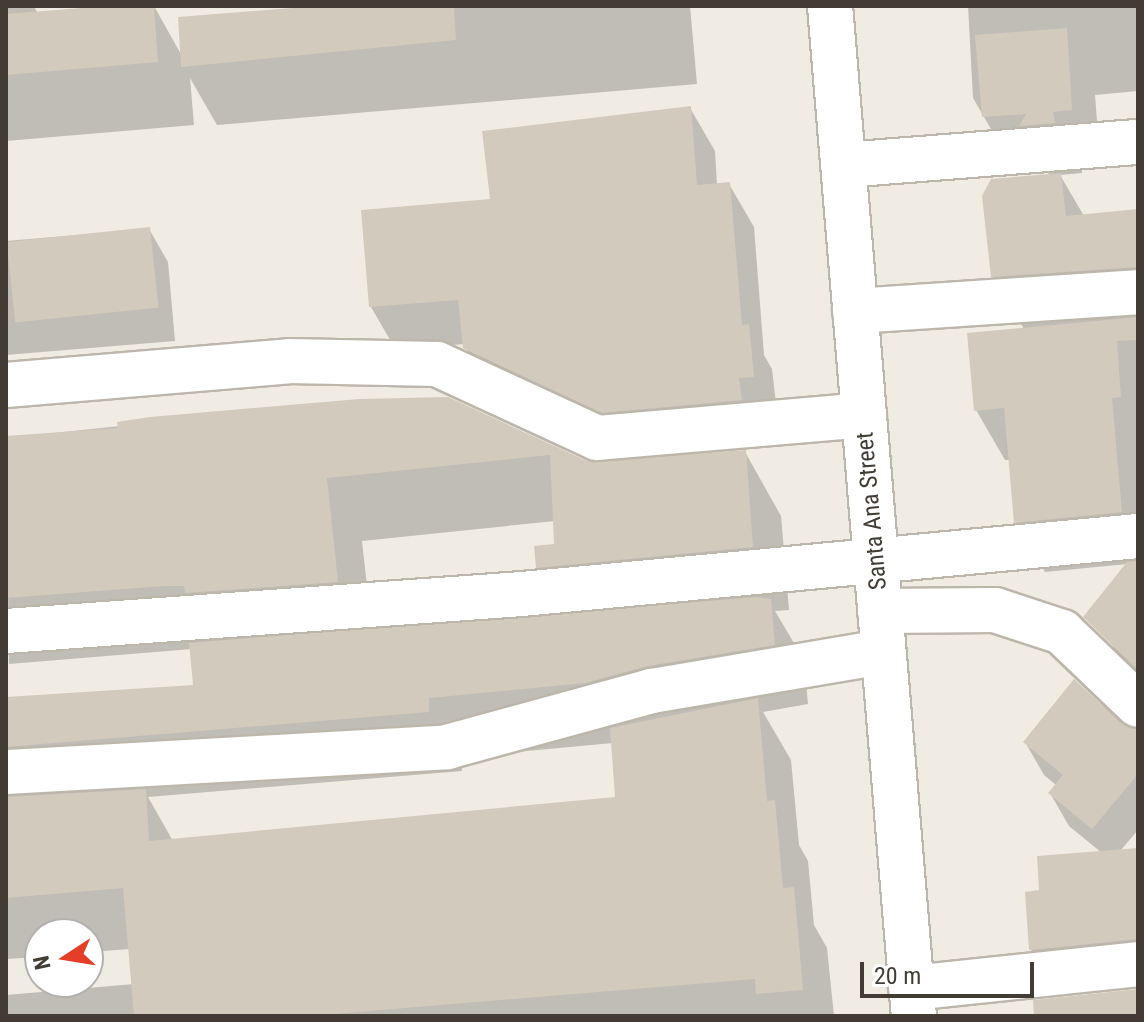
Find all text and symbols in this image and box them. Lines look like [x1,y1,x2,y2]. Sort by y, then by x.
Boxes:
street label: Santa Ana Street [851,431,893,591]
north arrow [24,918,104,998]
scale bar [864,946,1038,996]
text: N [28,953,56,972]
text: 20 m [874,962,921,990]

